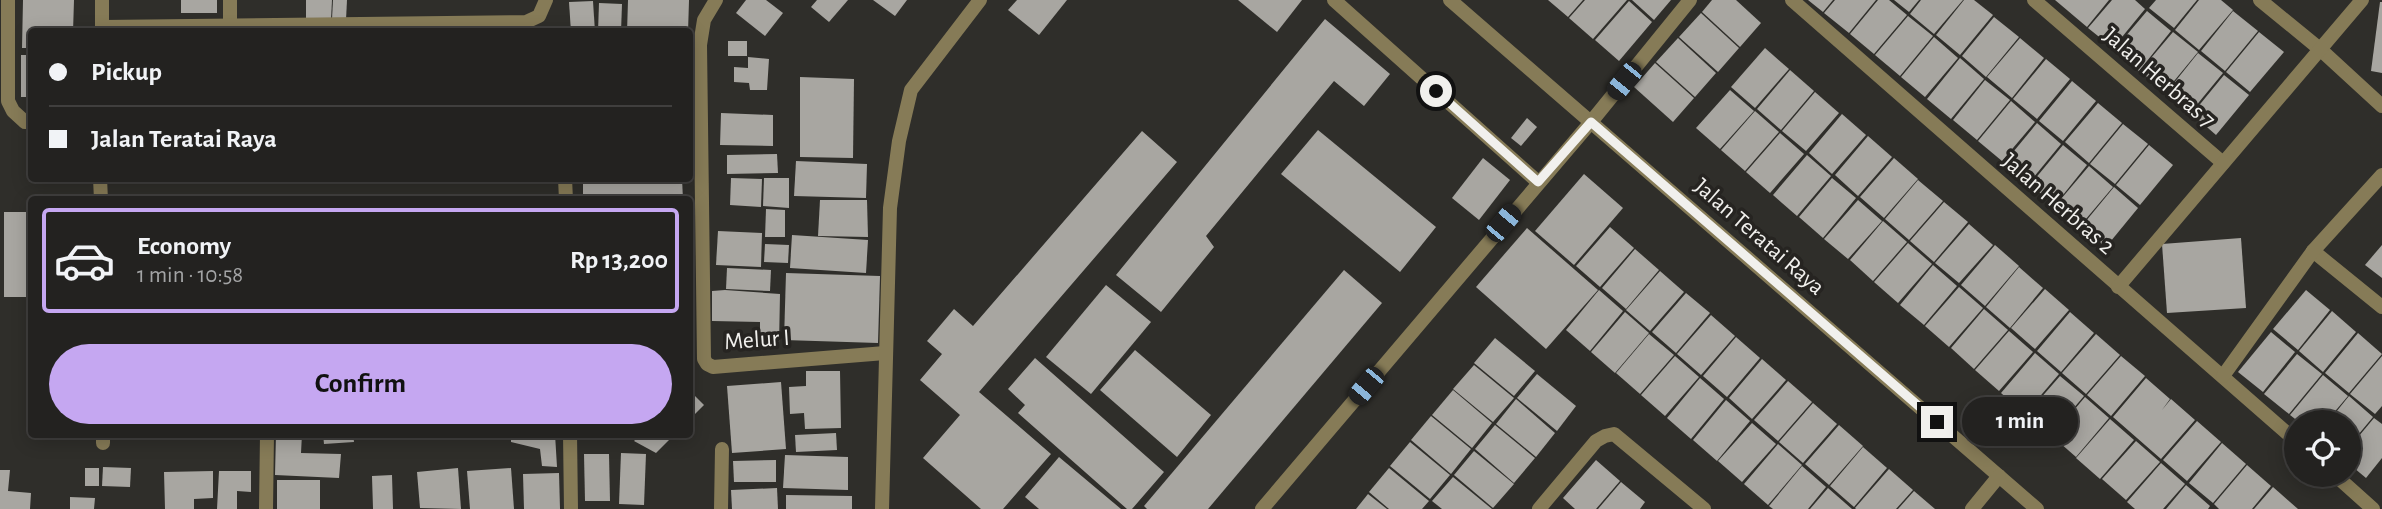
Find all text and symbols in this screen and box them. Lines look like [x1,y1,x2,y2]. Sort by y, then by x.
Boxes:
street label: Jalan Herbras 7 [2098,23,2220,133]
car [1603,58,1646,104]
text: Pickup [91,59,162,85]
route start [1420,75,1452,107]
text: Jalan Teratai Raya [91,126,277,152]
street label: Jalan Herbras 2 [1997,149,2119,259]
street label: Jalan Teratai Raya [1689,174,1829,300]
car [1482,200,1525,246]
icon: car [53,229,116,292]
text: Economy [137,233,231,259]
text: Rp 13,200 [570,247,668,273]
text: 1 min · 10:58 [137,264,243,287]
street label: Melur I [723,326,791,354]
button: Confirm [49,344,672,424]
car [1345,363,1388,409]
callout: 1 min [1962,398,2077,446]
route end [1921,406,1953,438]
text: 1 min [1996,410,2044,433]
map controls [2284,410,2361,487]
button: locate [2284,410,2361,487]

